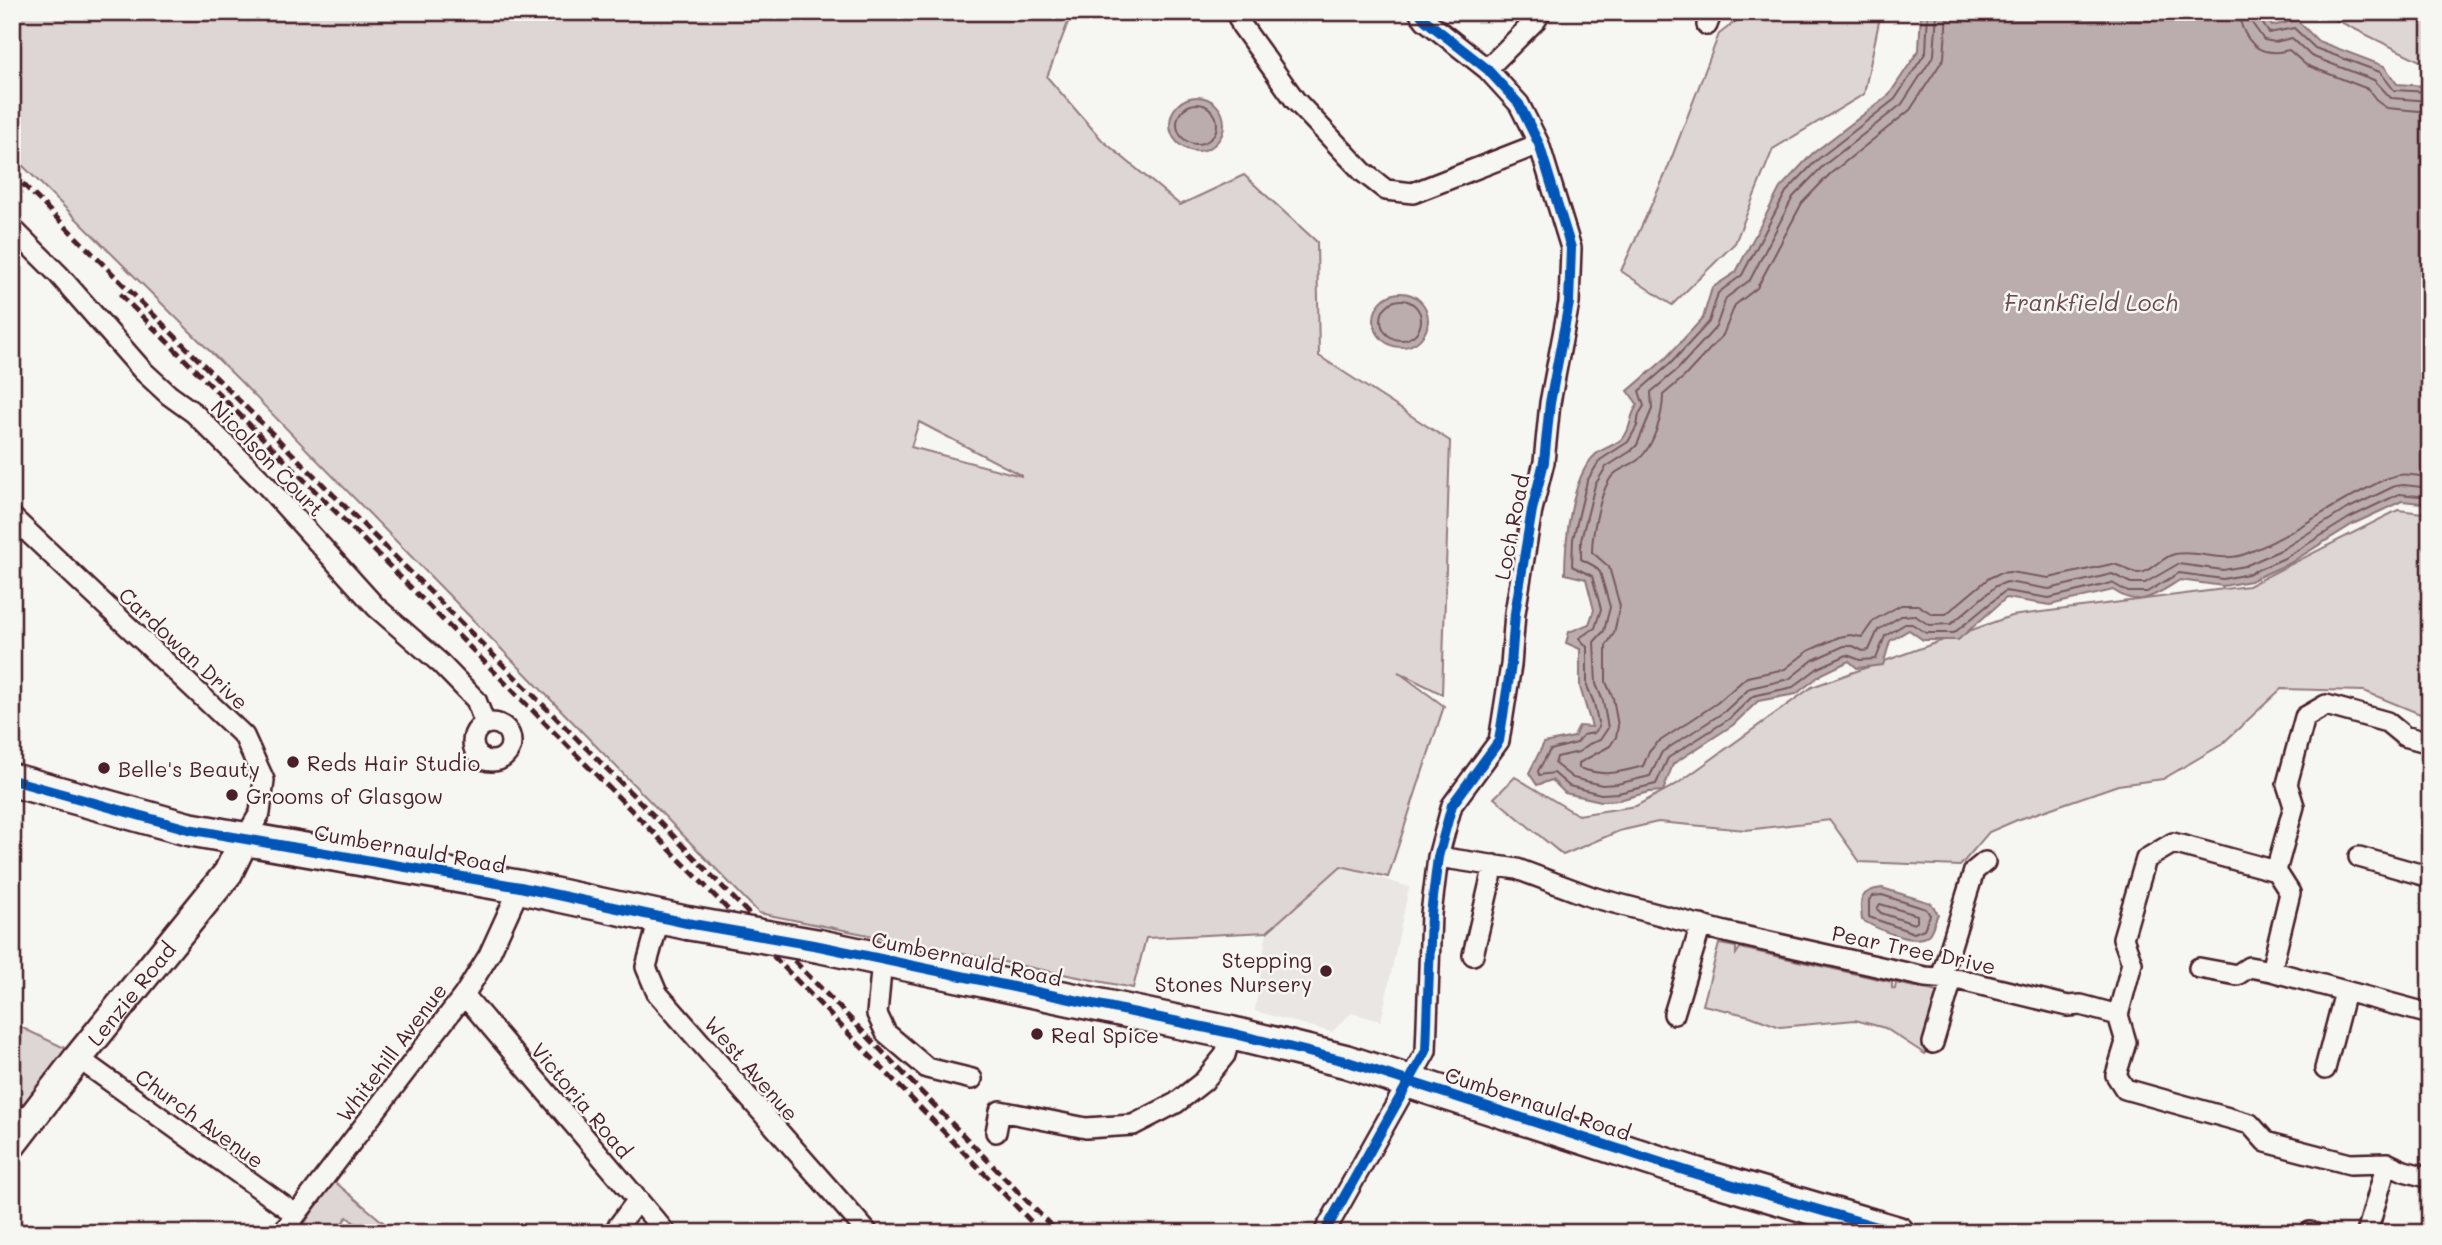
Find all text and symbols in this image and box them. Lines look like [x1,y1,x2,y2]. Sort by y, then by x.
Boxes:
water label: Frankfield Loch [2004,287,2178,317]
street label: Nicolson Court [206,394,330,522]
street label: Loch Road [1488,472,1534,582]
street label: Cardowan Drive [113,581,255,715]
place label: Reds Hair Studio [307,749,480,776]
marker: Reds Hair Studio [285,754,301,770]
place label: Belle's Beauty [118,755,260,782]
marker: Belle's Beauty [96,760,112,776]
place label: Grooms of Glasgow [246,782,443,809]
marker: Grooms of Glasgow [224,787,240,803]
street label: Cumbernauld Road [312,818,508,878]
street label: Pear Tree Drive [1830,918,1998,980]
street label: Cumbernauld Road [869,925,1065,991]
street label: Lenzie Road [81,936,181,1050]
place label: Stepping Stones Nursery [1155,946,1312,997]
marker: Stepping Stones Nursery [1318,963,1334,979]
street label: Whitehill Avenue [330,977,452,1127]
street label: West Avenue [699,1010,805,1126]
place label: Real Spice [1051,1021,1159,1048]
marker: Real Spice [1029,1026,1045,1042]
street label: Victoria Road [526,1037,638,1163]
street label: Cumbernauld Road [1442,1060,1634,1146]
street label: Church Avenue [130,1062,270,1174]

